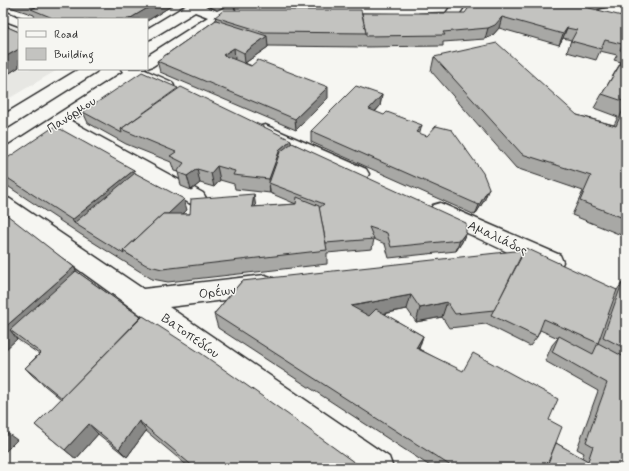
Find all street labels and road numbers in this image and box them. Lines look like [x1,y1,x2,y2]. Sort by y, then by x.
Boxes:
street label: Πανόρμου [44,93,100,137]
street label: Αμαλιάδος [465,217,530,260]
street label: Ορέων [198,282,237,303]
street label: Βατοπεδίου [158,310,222,362]

